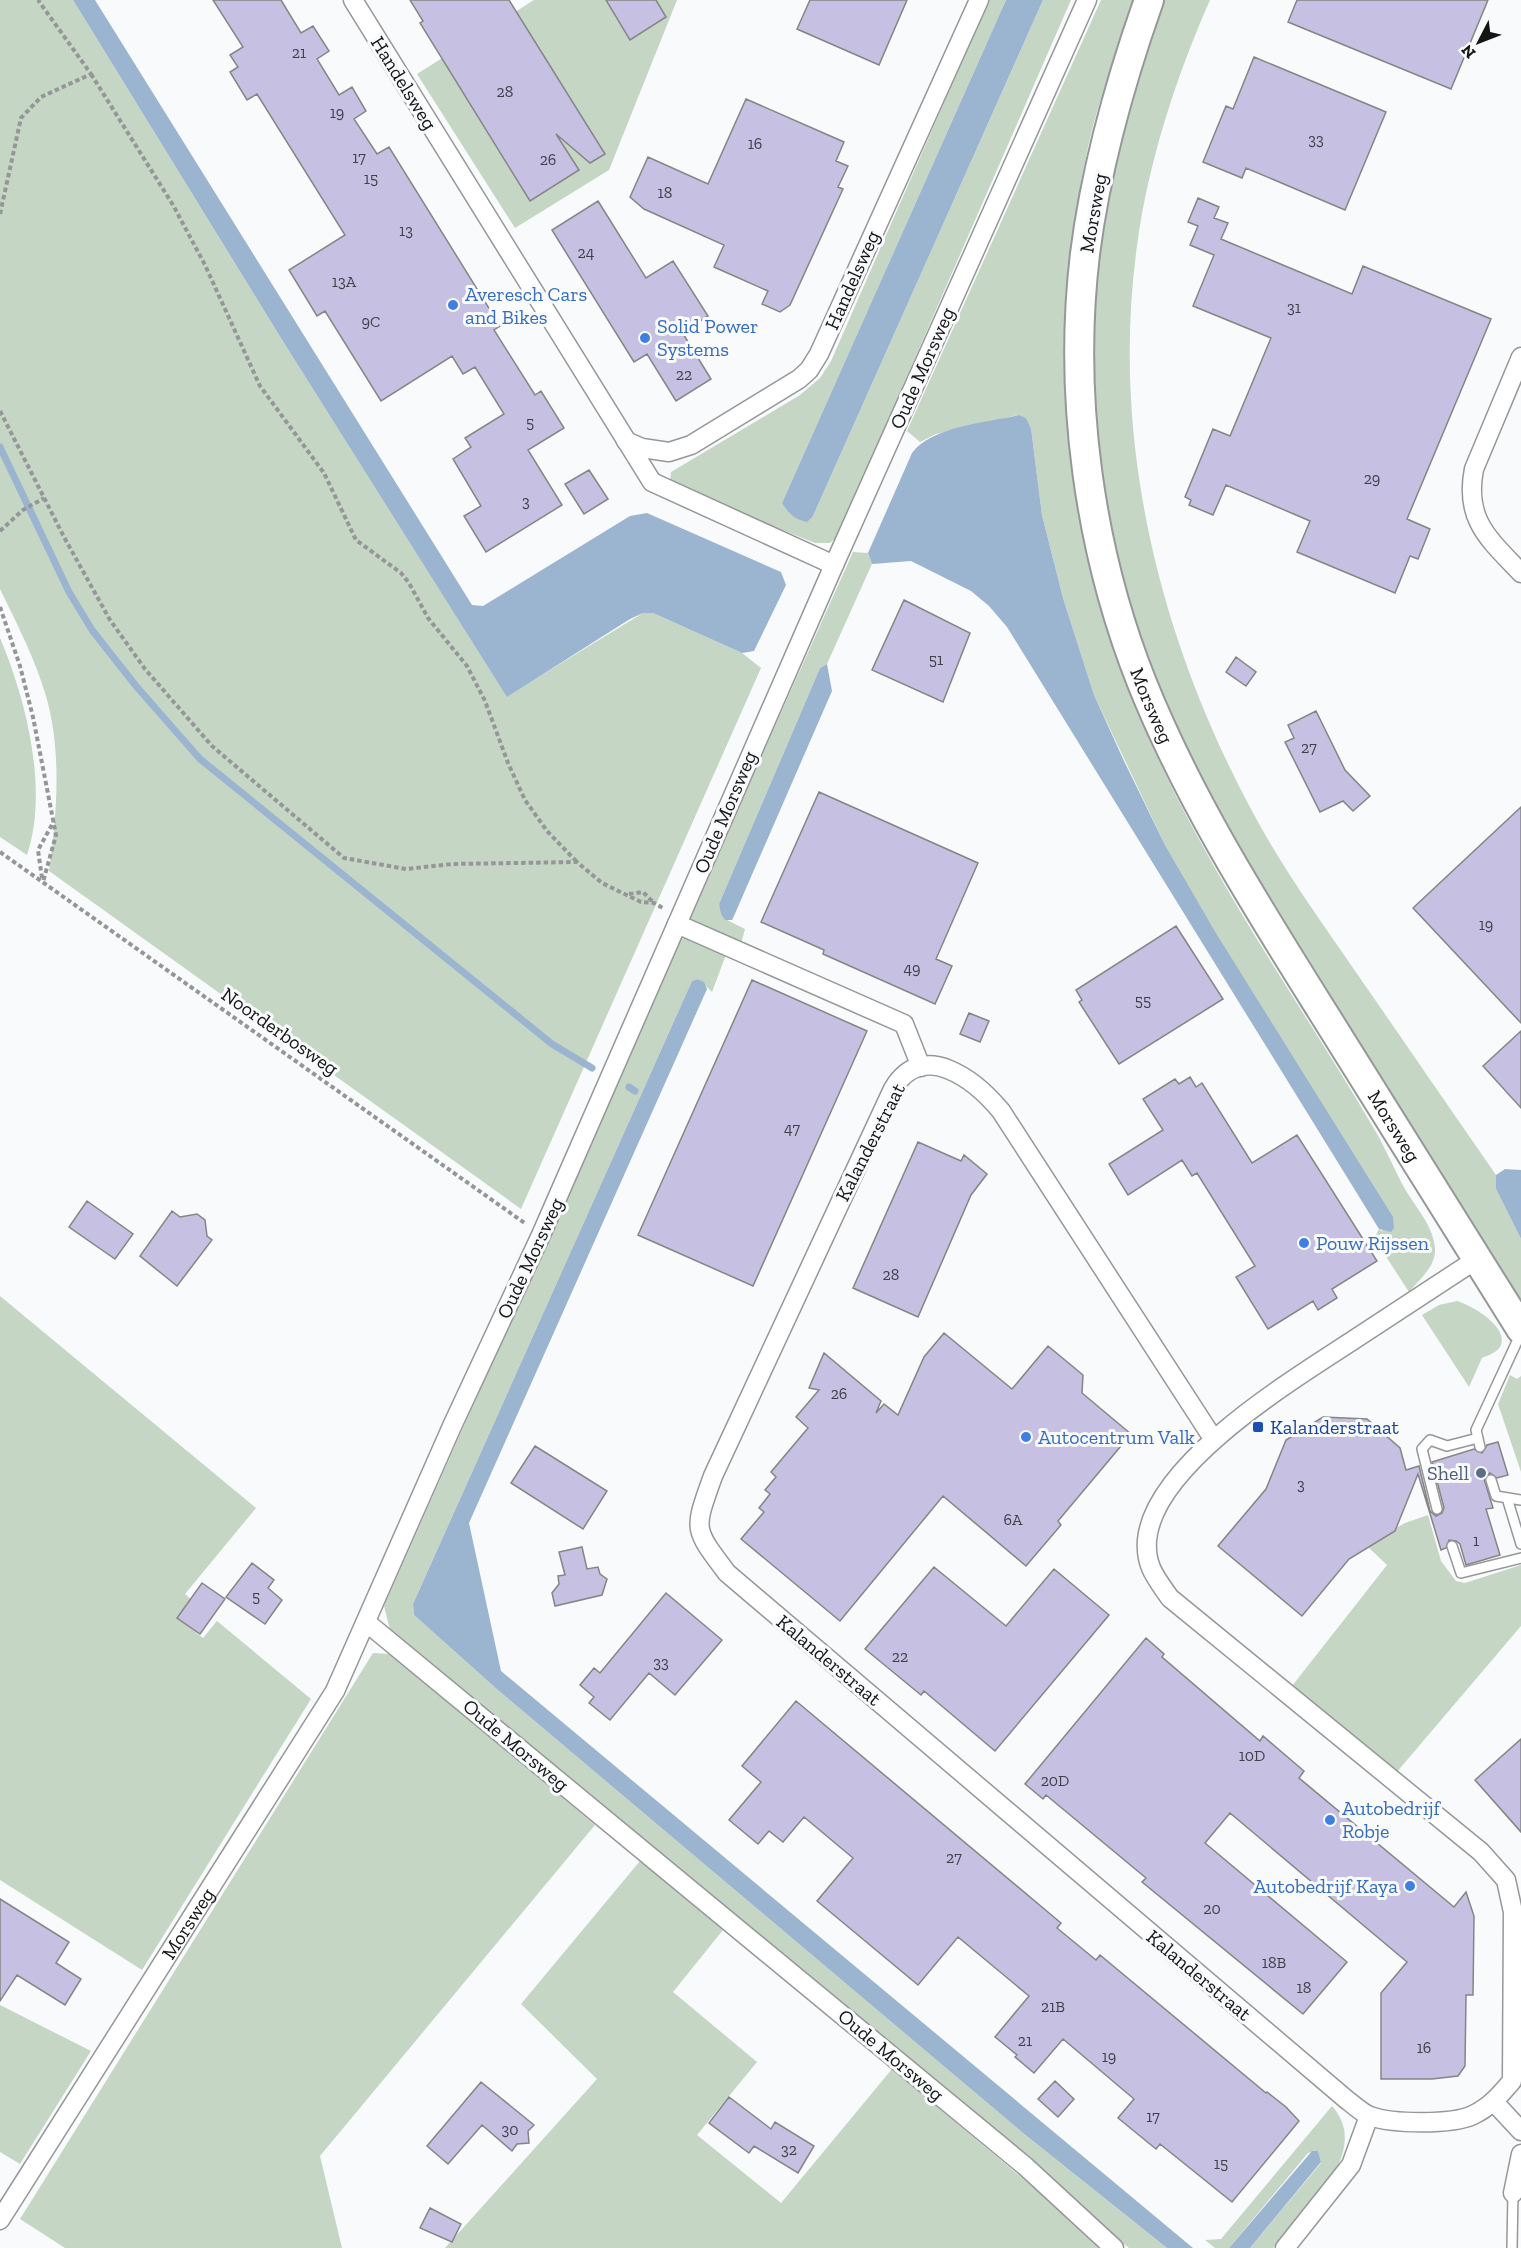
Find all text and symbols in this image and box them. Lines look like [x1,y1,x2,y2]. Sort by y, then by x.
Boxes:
north arrow [1449,12,1509,72]
street label: Handelsweg [366,32,442,134]
text: N [1457,41,1479,63]
house number: 21 [292,43,306,62]
house number: 28 [497,82,513,101]
house number: 19 [330,103,344,122]
house number: 33 [1308,130,1324,149]
house number: 16 [748,134,762,153]
house number: 17 [352,148,366,167]
house number: 26 [540,150,556,169]
house number: 15 [364,169,378,188]
street label: Morsweg [1074,171,1112,255]
house number: 18 [658,183,672,202]
house number: 13 [399,221,413,240]
street label: Handelsweg [819,227,885,333]
house number: 24 [578,243,595,262]
house number: 13A [332,272,357,291]
place label: Averesch Cars and Bikes [465,282,587,329]
marker: Averesch Cars and Bikes [446,298,460,312]
house number: 31 [1287,298,1301,317]
street label: Oude Morsweg [884,303,960,433]
house number: 9C [362,312,380,331]
place label: Solid Power Systems [657,314,758,361]
marker: Solid Power Systems [638,331,652,345]
house number: 22 [676,365,692,384]
house number: 5 [526,413,534,432]
house number: 29 [1364,469,1380,488]
house number: 3 [522,492,530,511]
house number: 51 [929,650,943,669]
street label: Morsweg [1125,664,1179,747]
house number: 27 [1301,738,1317,757]
street label: Oude Morsweg [688,747,762,877]
house number: 19 [1479,915,1493,934]
house number: 49 [903,959,921,978]
street label: Noorderbosweg [217,982,343,1080]
house number: 55 [1135,991,1151,1010]
street label: Kalanderstraat [830,1079,910,1205]
street label: Morsweg [1363,1086,1426,1166]
house number: 47 [784,1119,800,1138]
street label: Oude Morsweg [491,1194,569,1322]
place label: Pouw Rijssen [1316,1231,1430,1255]
marker: Pouw Rijssen [1297,1236,1311,1250]
house number: 28 [883,1265,899,1284]
house number: 26 [831,1384,847,1403]
place label: Kalanderstraat [1270,1415,1400,1439]
marker: Kalanderstraat [1251,1420,1265,1434]
place label: Autocentrum Valk [1038,1425,1195,1449]
marker: Autocentrum Valk [1019,1430,1033,1444]
place label: Shell [1427,1461,1469,1485]
marker: Shell [1474,1466,1488,1480]
house number: 3 [1297,1475,1305,1494]
house number: 6A [1004,1510,1023,1529]
house number: 1 [1473,1531,1479,1550]
house number: 5 [252,1587,260,1606]
street label: Kalanderstraat [772,1609,887,1711]
house number: 22 [892,1647,908,1666]
house number: 33 [653,1653,669,1672]
street label: Oude Morsweg [458,1694,574,1796]
house number: 10D [1239,1746,1265,1765]
house number: 20D [1041,1771,1069,1790]
place label: Autobedrijf Robje [1342,1796,1442,1843]
marker: Autobedrijf Robje [1323,1813,1337,1827]
house number: 27 [946,1848,962,1867]
place label: Autobedrijf Kaya [1254,1874,1398,1898]
marker: Autobedrijf Kaya [1403,1879,1417,1893]
street label: Morsweg [156,1883,219,1964]
house number: 20 [1203,1899,1221,1918]
street label: Kalanderstraat [1142,1924,1257,2026]
house number: 18B [1262,1953,1287,1972]
house number: 18 [1297,1978,1311,1997]
house number: 21B [1041,1997,1065,2016]
street label: Oude Morsweg [833,2004,949,2106]
house number: 21 [1018,2031,1032,2050]
house number: 16 [1417,2038,1431,2057]
house number: 19 [1102,2047,1116,2066]
house number: 17 [1146,2107,1160,2126]
house number: 30 [501,2120,519,2139]
house number: 32 [781,2140,797,2159]
house number: 15 [1214,2154,1228,2173]

